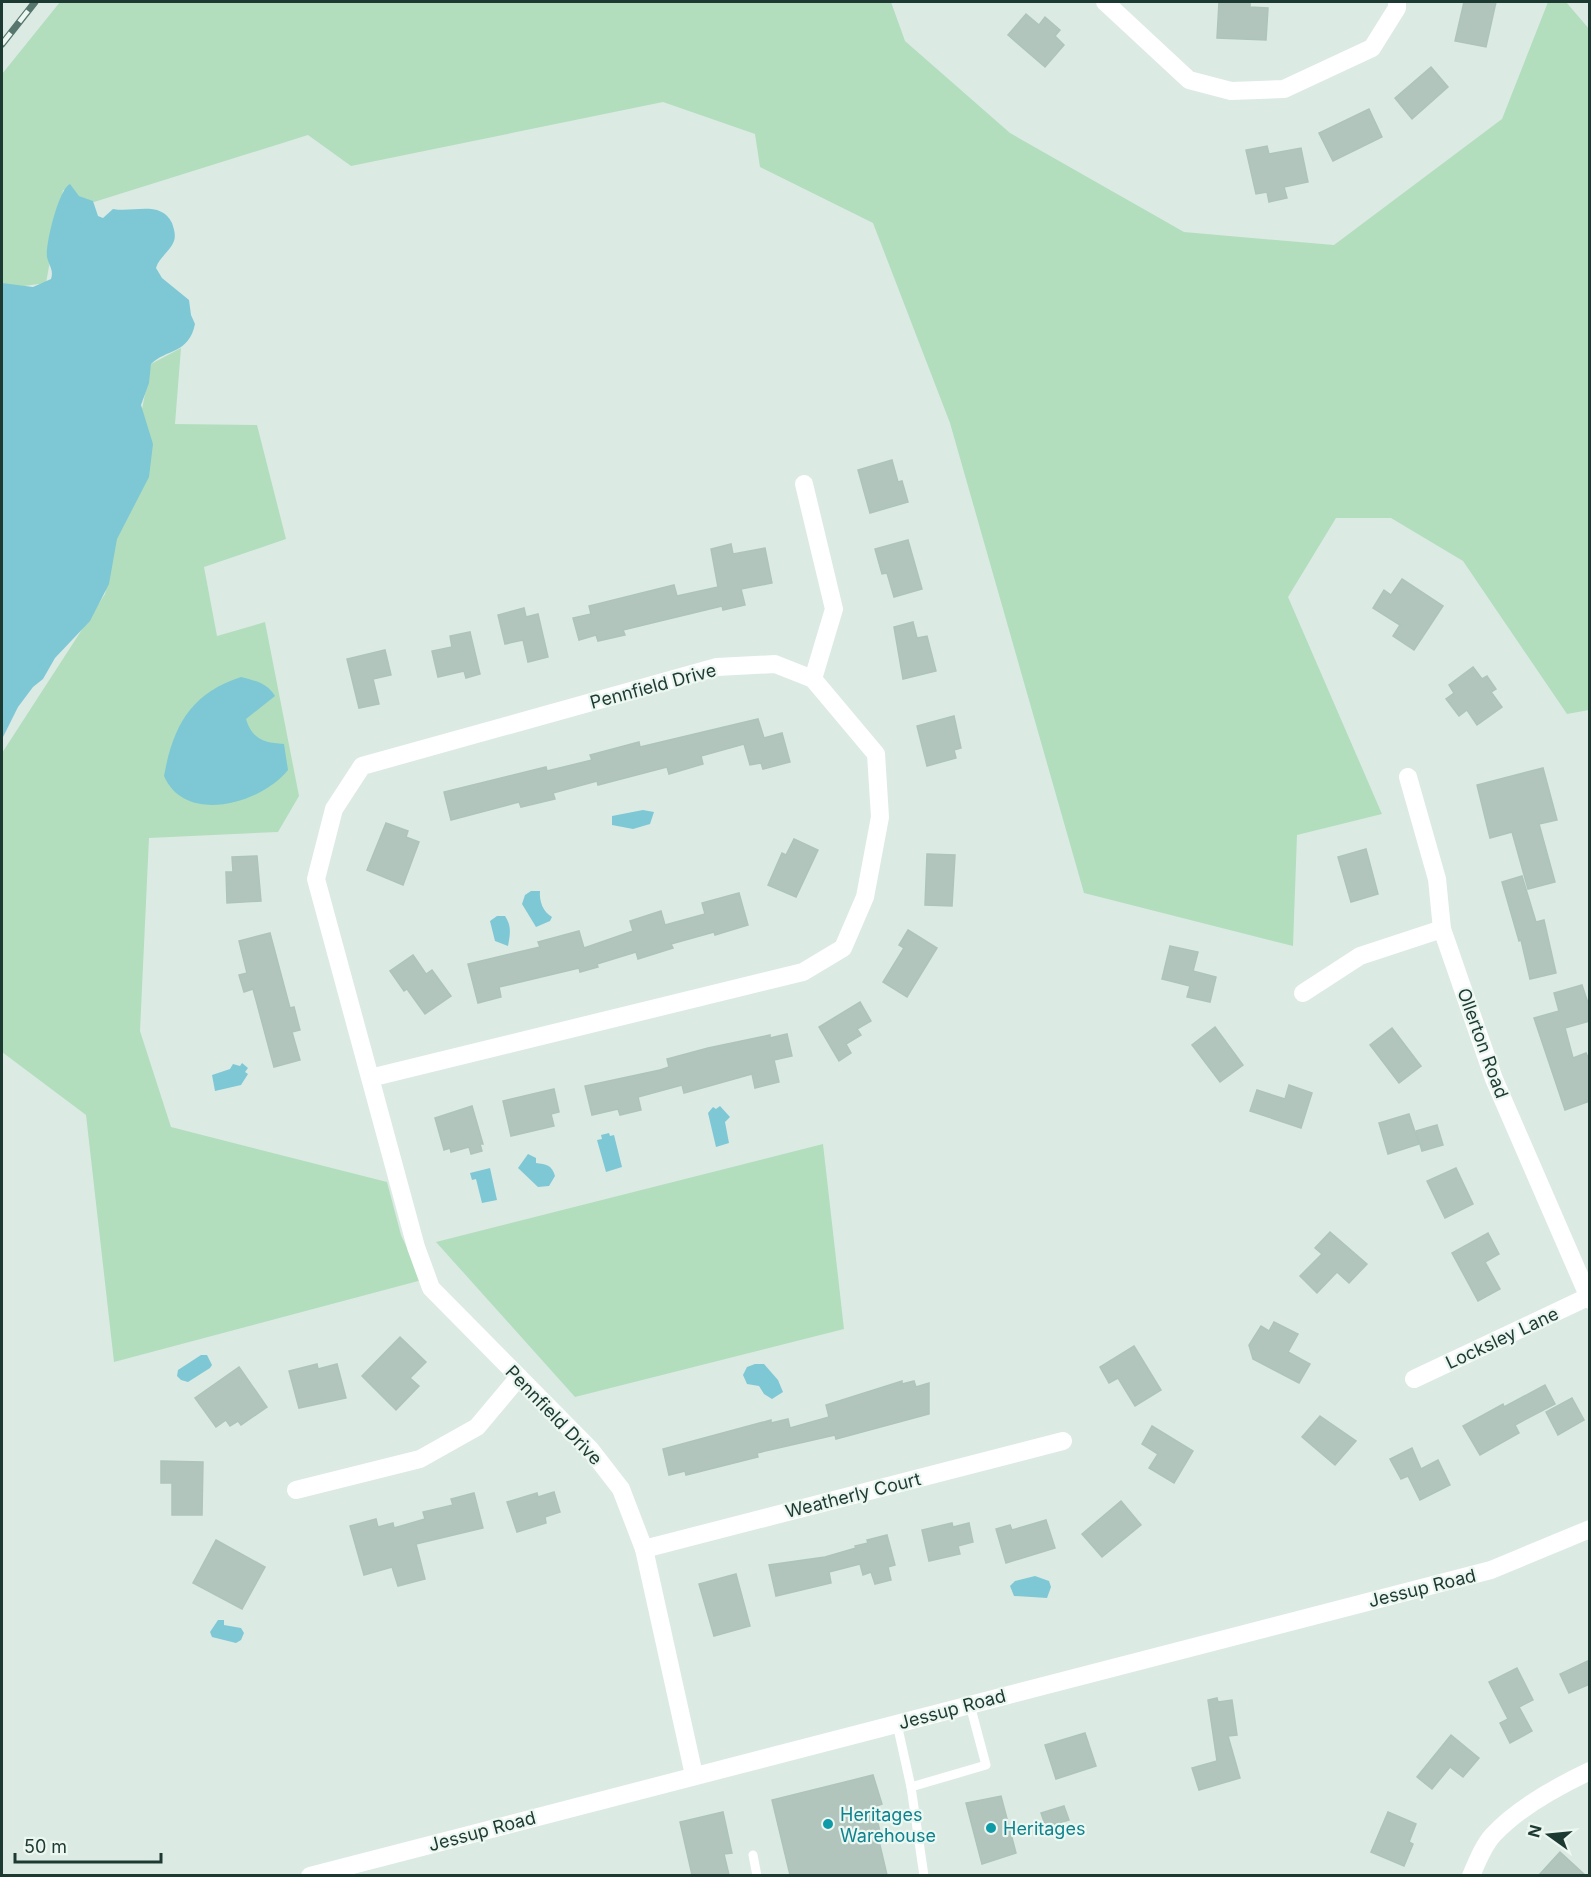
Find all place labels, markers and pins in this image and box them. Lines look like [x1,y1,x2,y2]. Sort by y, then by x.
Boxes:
place label: Heritages Warehouse [840,1804,936,1846]
marker: Heritages Warehouse [821,1817,835,1831]
place label: Heritages [1003,1818,1085,1839]
marker: Heritages [984,1821,998,1835]

